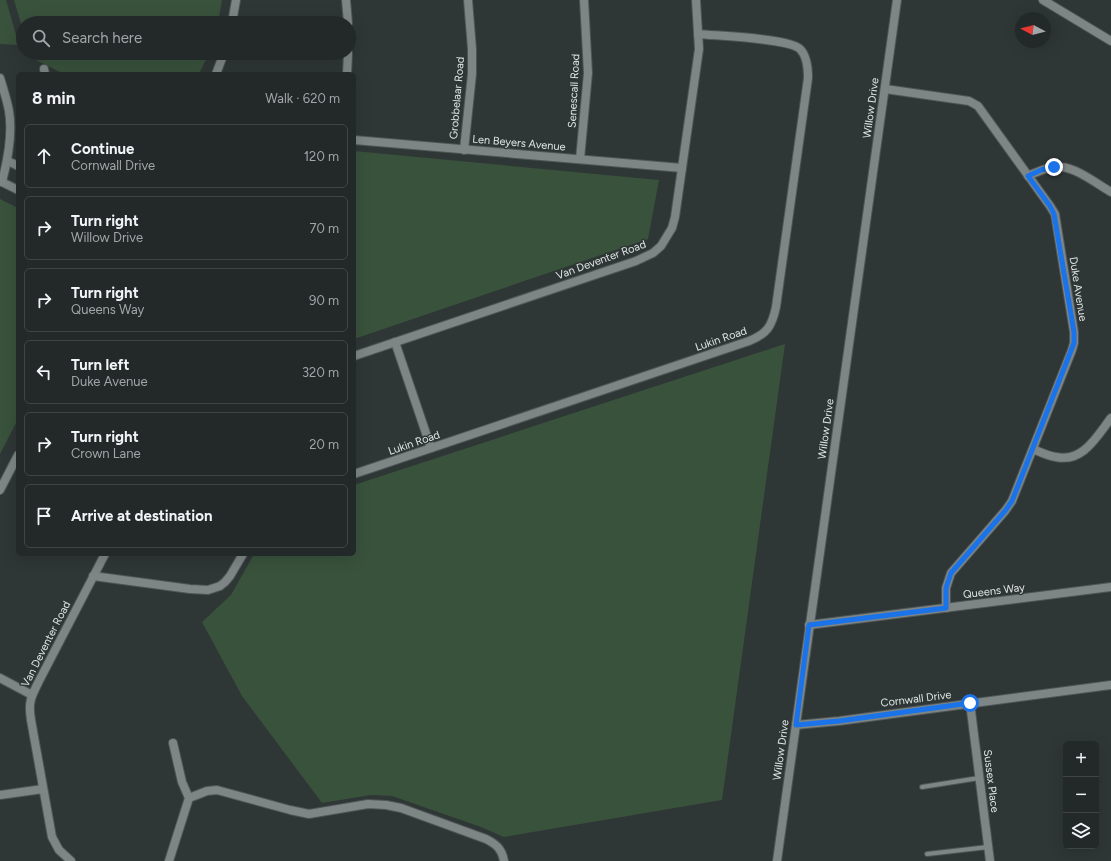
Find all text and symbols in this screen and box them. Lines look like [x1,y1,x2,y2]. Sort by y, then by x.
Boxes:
north arrow [1015,12,1051,48]
search box [16,16,356,60]
icon: search [30,27,52,49]
text: Search here [62,29,142,47]
street label: Senescall Road [566,53,582,129]
street label: Grobbelaar Road [447,56,467,140]
street label: Willow Drive [860,77,882,139]
text: 8 min [32,88,75,108]
text: Walk · 620 m [265,91,340,106]
street label: Len Beyers Avenue [472,132,566,154]
text: Continue [71,140,134,158]
icon: ahead [33,145,55,167]
text: 120 m [304,149,339,164]
text: Cornwall Drive [71,158,155,173]
route end [1045,158,1063,176]
text: Turn right [71,212,139,230]
icon: right [33,217,55,239]
text: 70 m [309,221,339,236]
text: Willow Drive [71,230,143,245]
street label: Van Deventer Road [554,238,648,282]
street label: Duke Avenue [1067,256,1089,322]
text: Turn right [71,284,139,302]
icon: right [33,289,55,311]
text: 90 m [309,293,339,308]
text: Queens Way [71,302,144,317]
street label: Lukin Road [693,324,749,354]
text: Turn left [71,356,129,374]
icon: left [33,361,55,383]
text: 320 m [302,365,339,380]
text: Duke Avenue [71,374,148,389]
street label: Willow Drive [815,398,837,460]
text: Turn right [71,428,139,446]
street label: Lukin Road [386,428,442,458]
icon: right [33,433,55,455]
text: 20 m [309,437,339,452]
text: Crown Lane [71,446,141,461]
icon: arrive [33,505,55,527]
text: Arrive at destination [71,507,212,525]
street label: Queens Way [962,581,1026,601]
street label: Van Deventer Road [19,599,73,689]
street label: Cornwall Drive [880,688,952,710]
route start [961,694,979,712]
street label: Willow Drive [770,719,792,781]
map controls [1063,741,1099,849]
button: + [1063,741,1099,777]
street label: Sussex Place [981,749,1001,813]
button: − [1063,777,1099,813]
button: layers [1063,813,1099,849]

